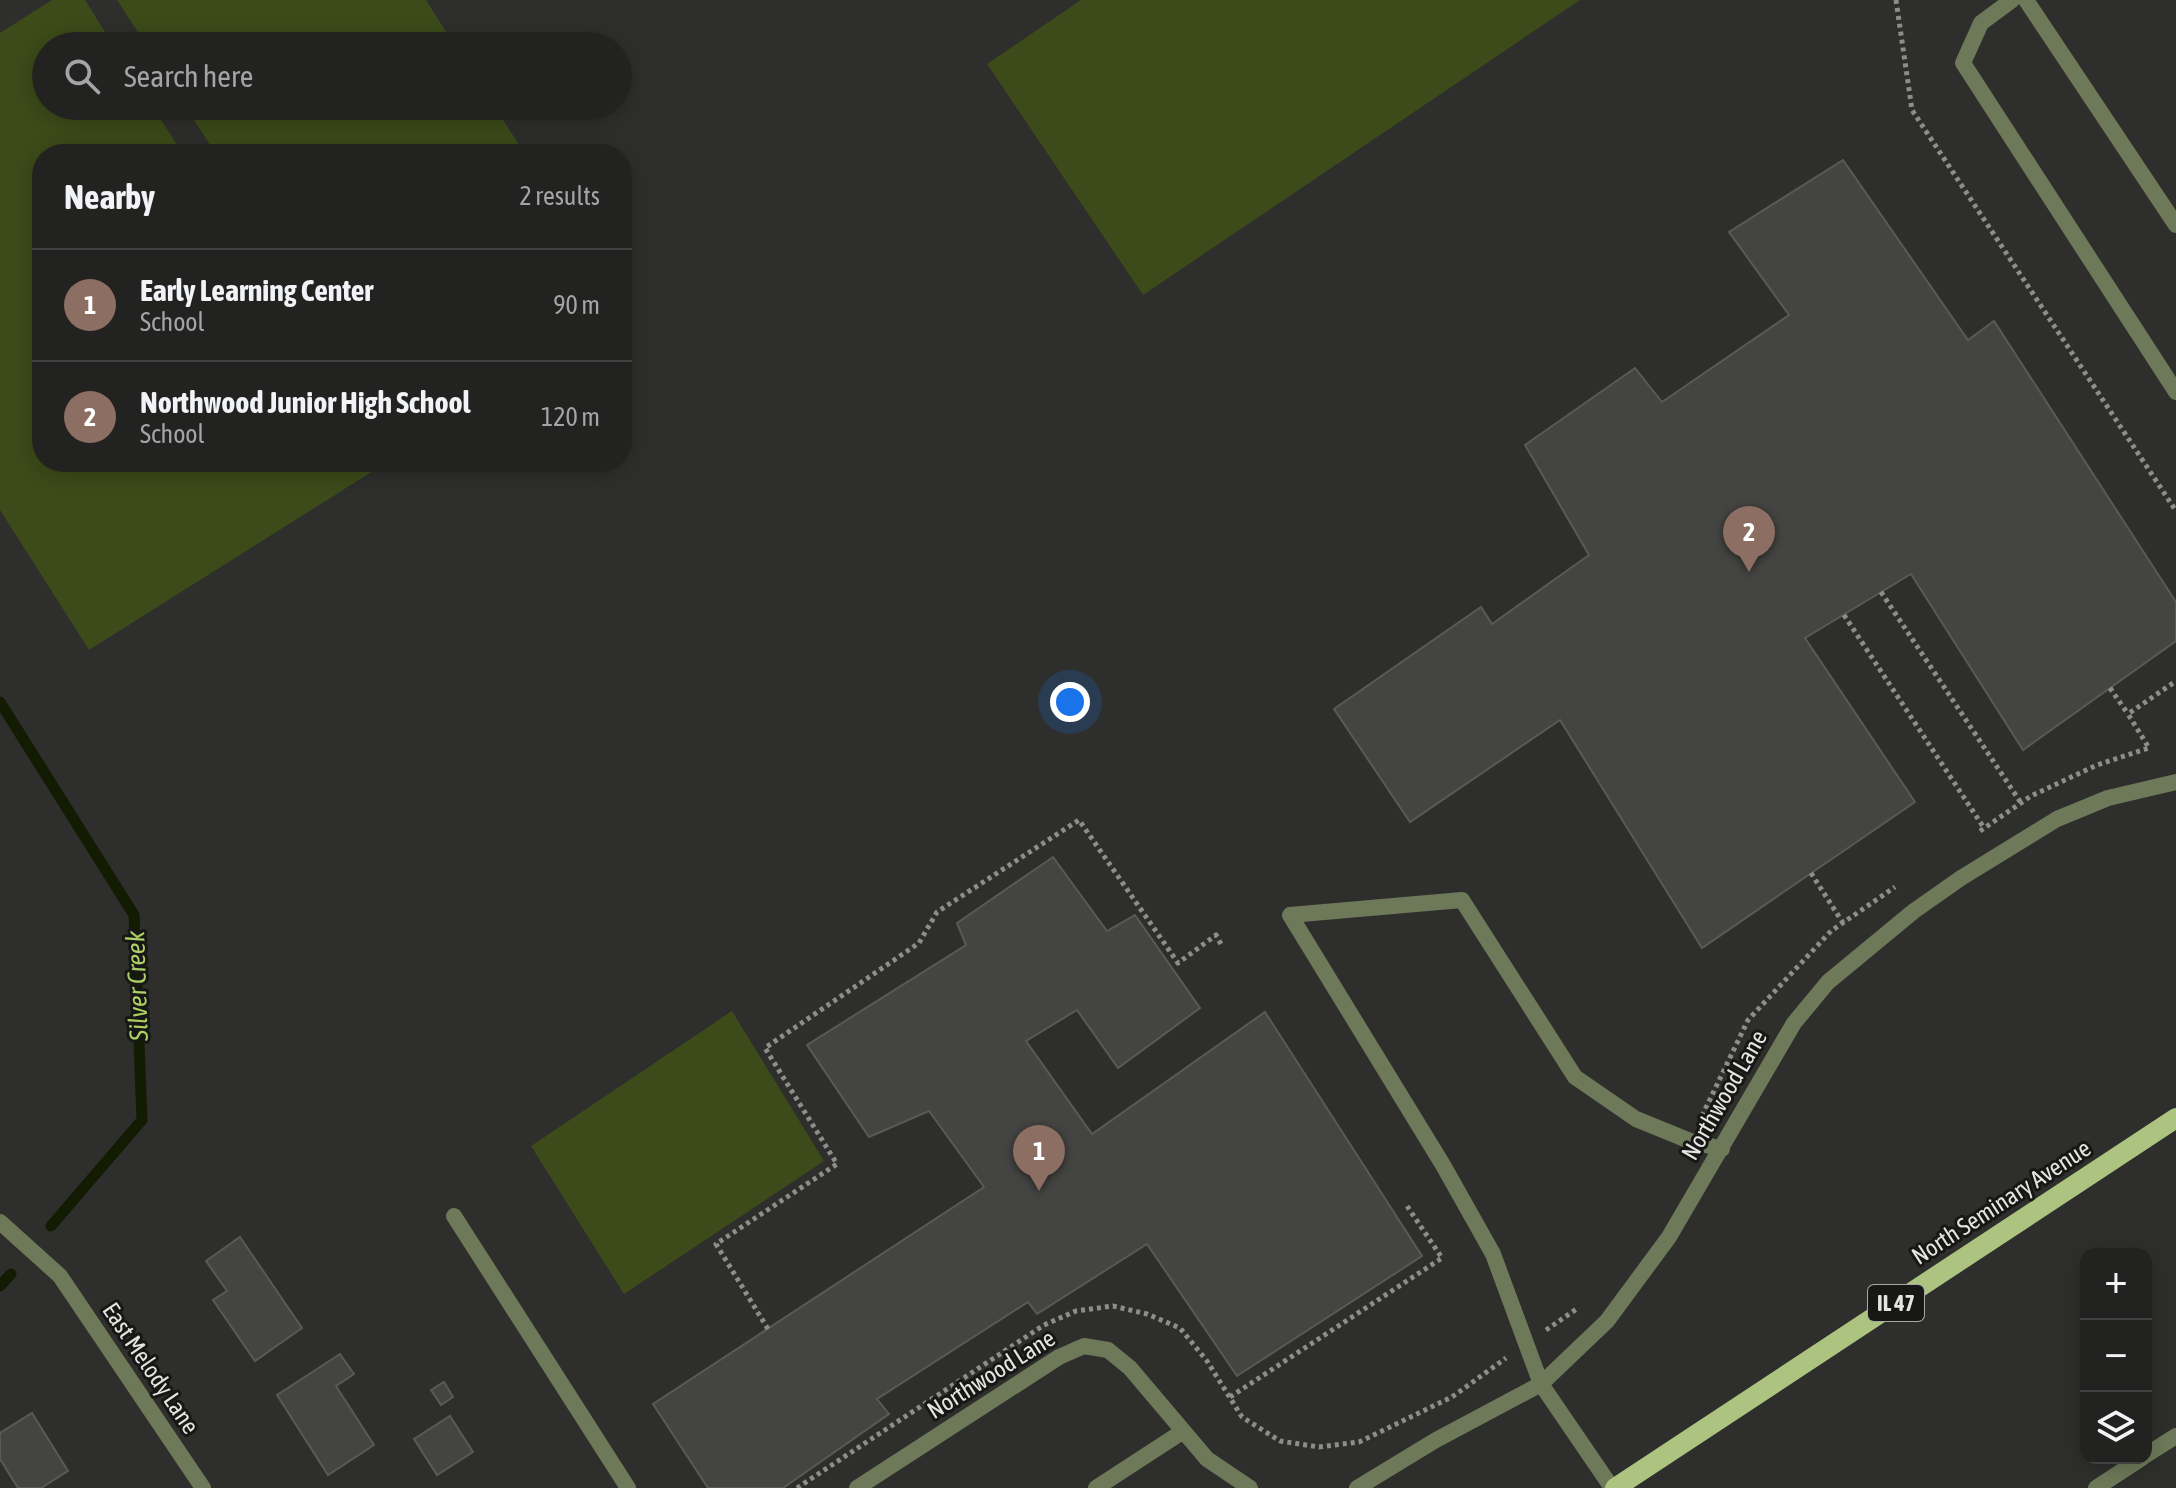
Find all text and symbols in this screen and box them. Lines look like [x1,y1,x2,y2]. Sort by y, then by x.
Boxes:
search box [32,32,632,120]
icon: search [60,54,104,98]
text: Search here [124,59,253,93]
text: Nearby [64,177,155,216]
text: 2 results [519,181,600,211]
text: Early Learning Center [140,273,373,307]
text: 1 [84,290,96,320]
text: 90 m [553,290,600,320]
text: School [140,307,204,337]
text: Northwood Junior High School [140,385,471,419]
text: 2 [84,402,96,432]
text: 120 m [541,402,600,432]
text: School [140,419,204,449]
pin: 2 [1723,506,1775,572]
your location [1050,682,1090,722]
water label: Silver Creek [120,930,154,1043]
street label: Northwood Lane [1676,1025,1772,1165]
pin: 1 [1013,1125,1065,1191]
street label: North Seminary Avenue [1907,1134,2095,1270]
map controls [2080,1248,2152,1464]
button: + [2080,1248,2152,1320]
road number: IL 47 [1868,1285,1924,1321]
street label: East Melody Lane [97,1297,205,1439]
button: − [2080,1320,2152,1392]
street label: Northwood Lane [922,1324,1060,1424]
button: layers [2080,1392,2152,1464]

